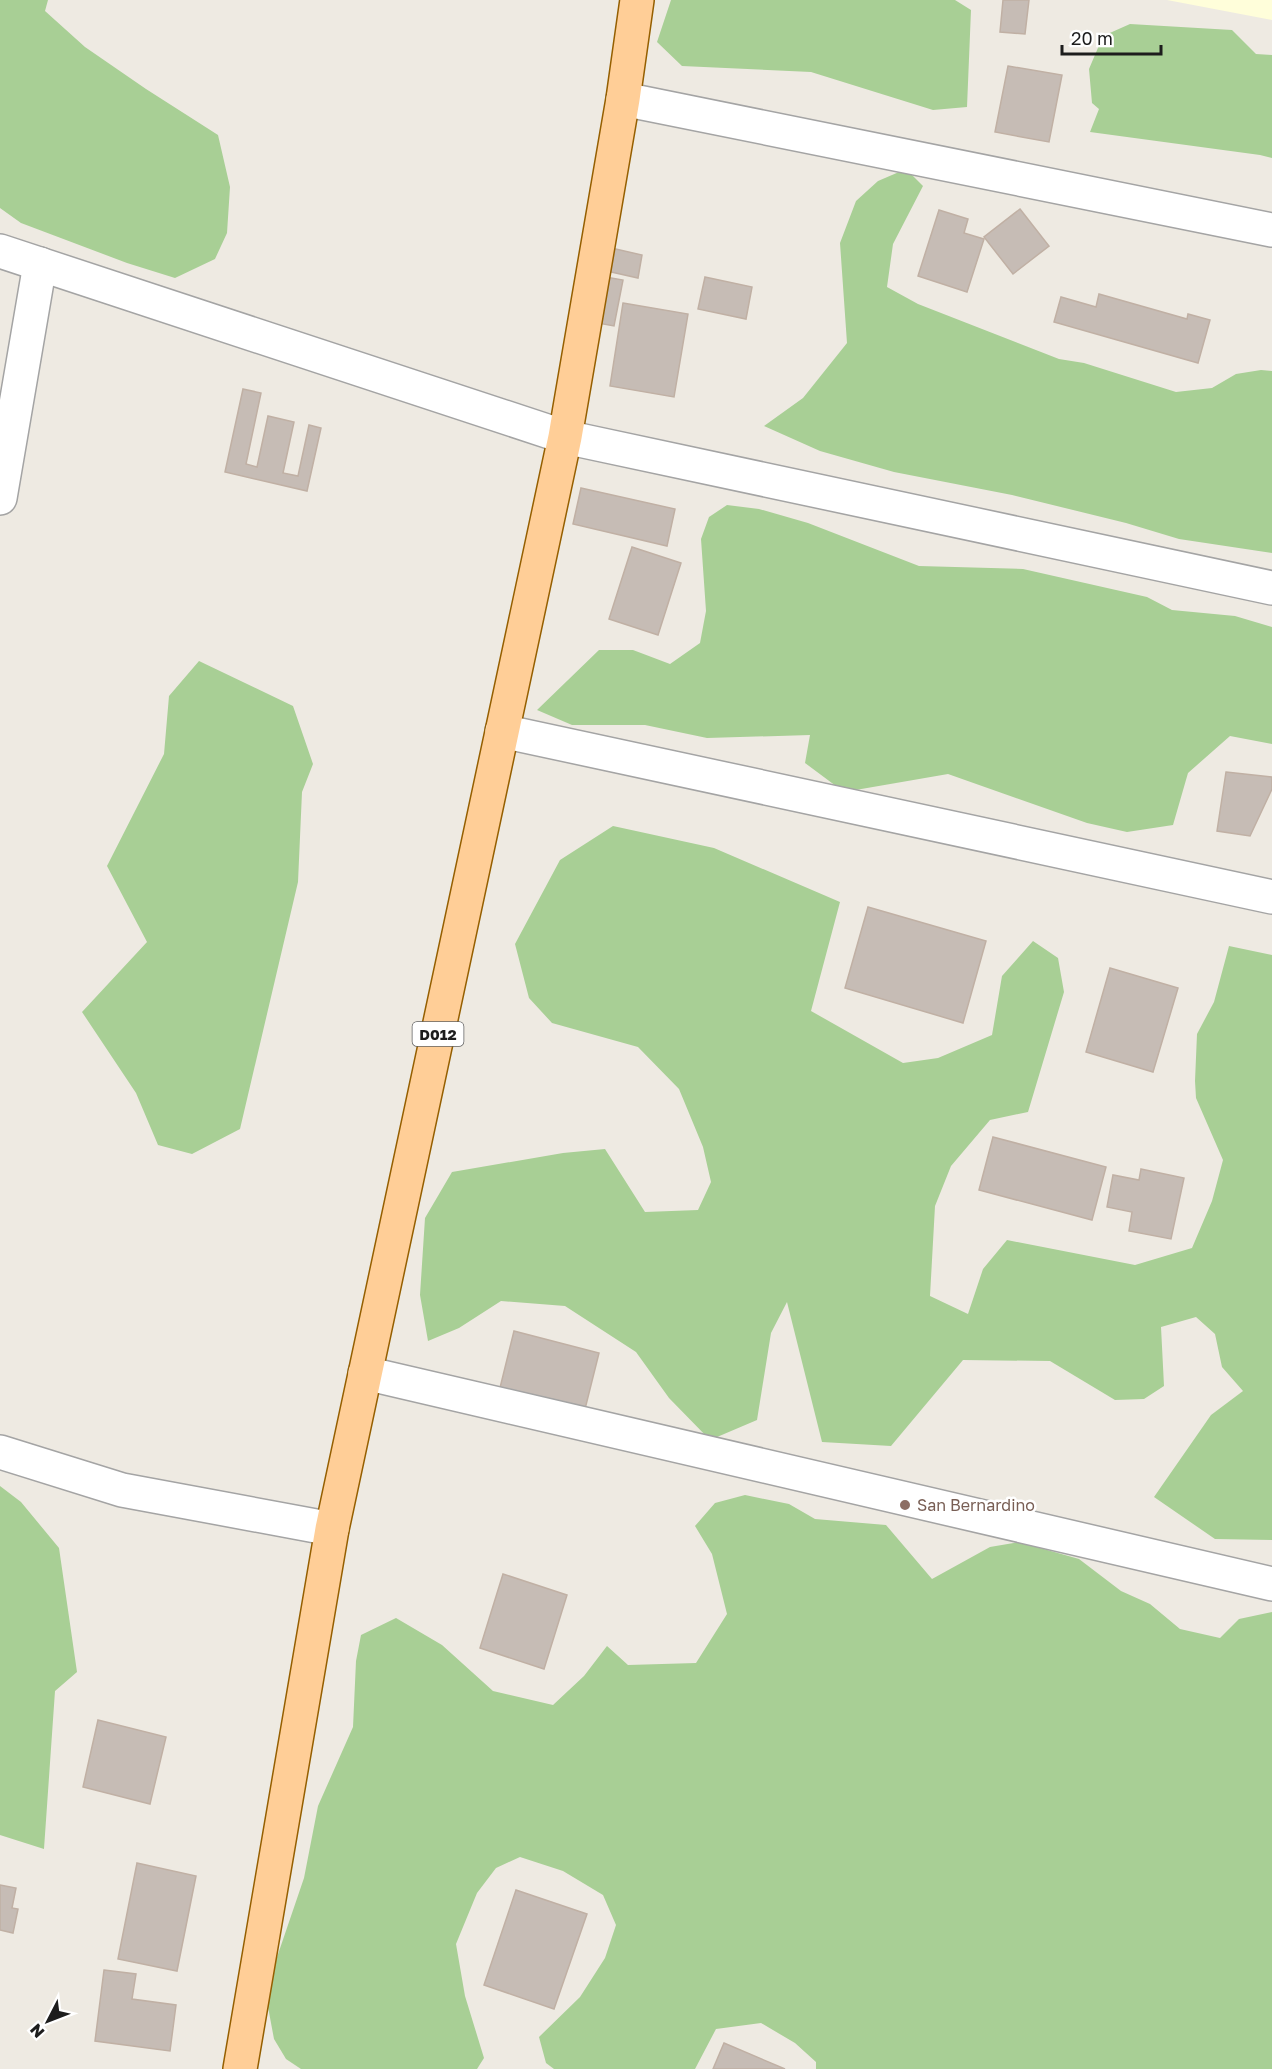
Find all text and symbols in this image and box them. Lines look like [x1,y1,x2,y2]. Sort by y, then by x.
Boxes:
scale bar [1062,18,1161,56]
text: 20 m [1071,27,1113,49]
road number: D012 [412,1022,464,1046]
place label: San Bernardino [917,1495,1035,1515]
marker: San Bernardino [898,1498,912,1512]
north arrow [18,1991,78,2051]
text: N [25,2020,48,2042]

